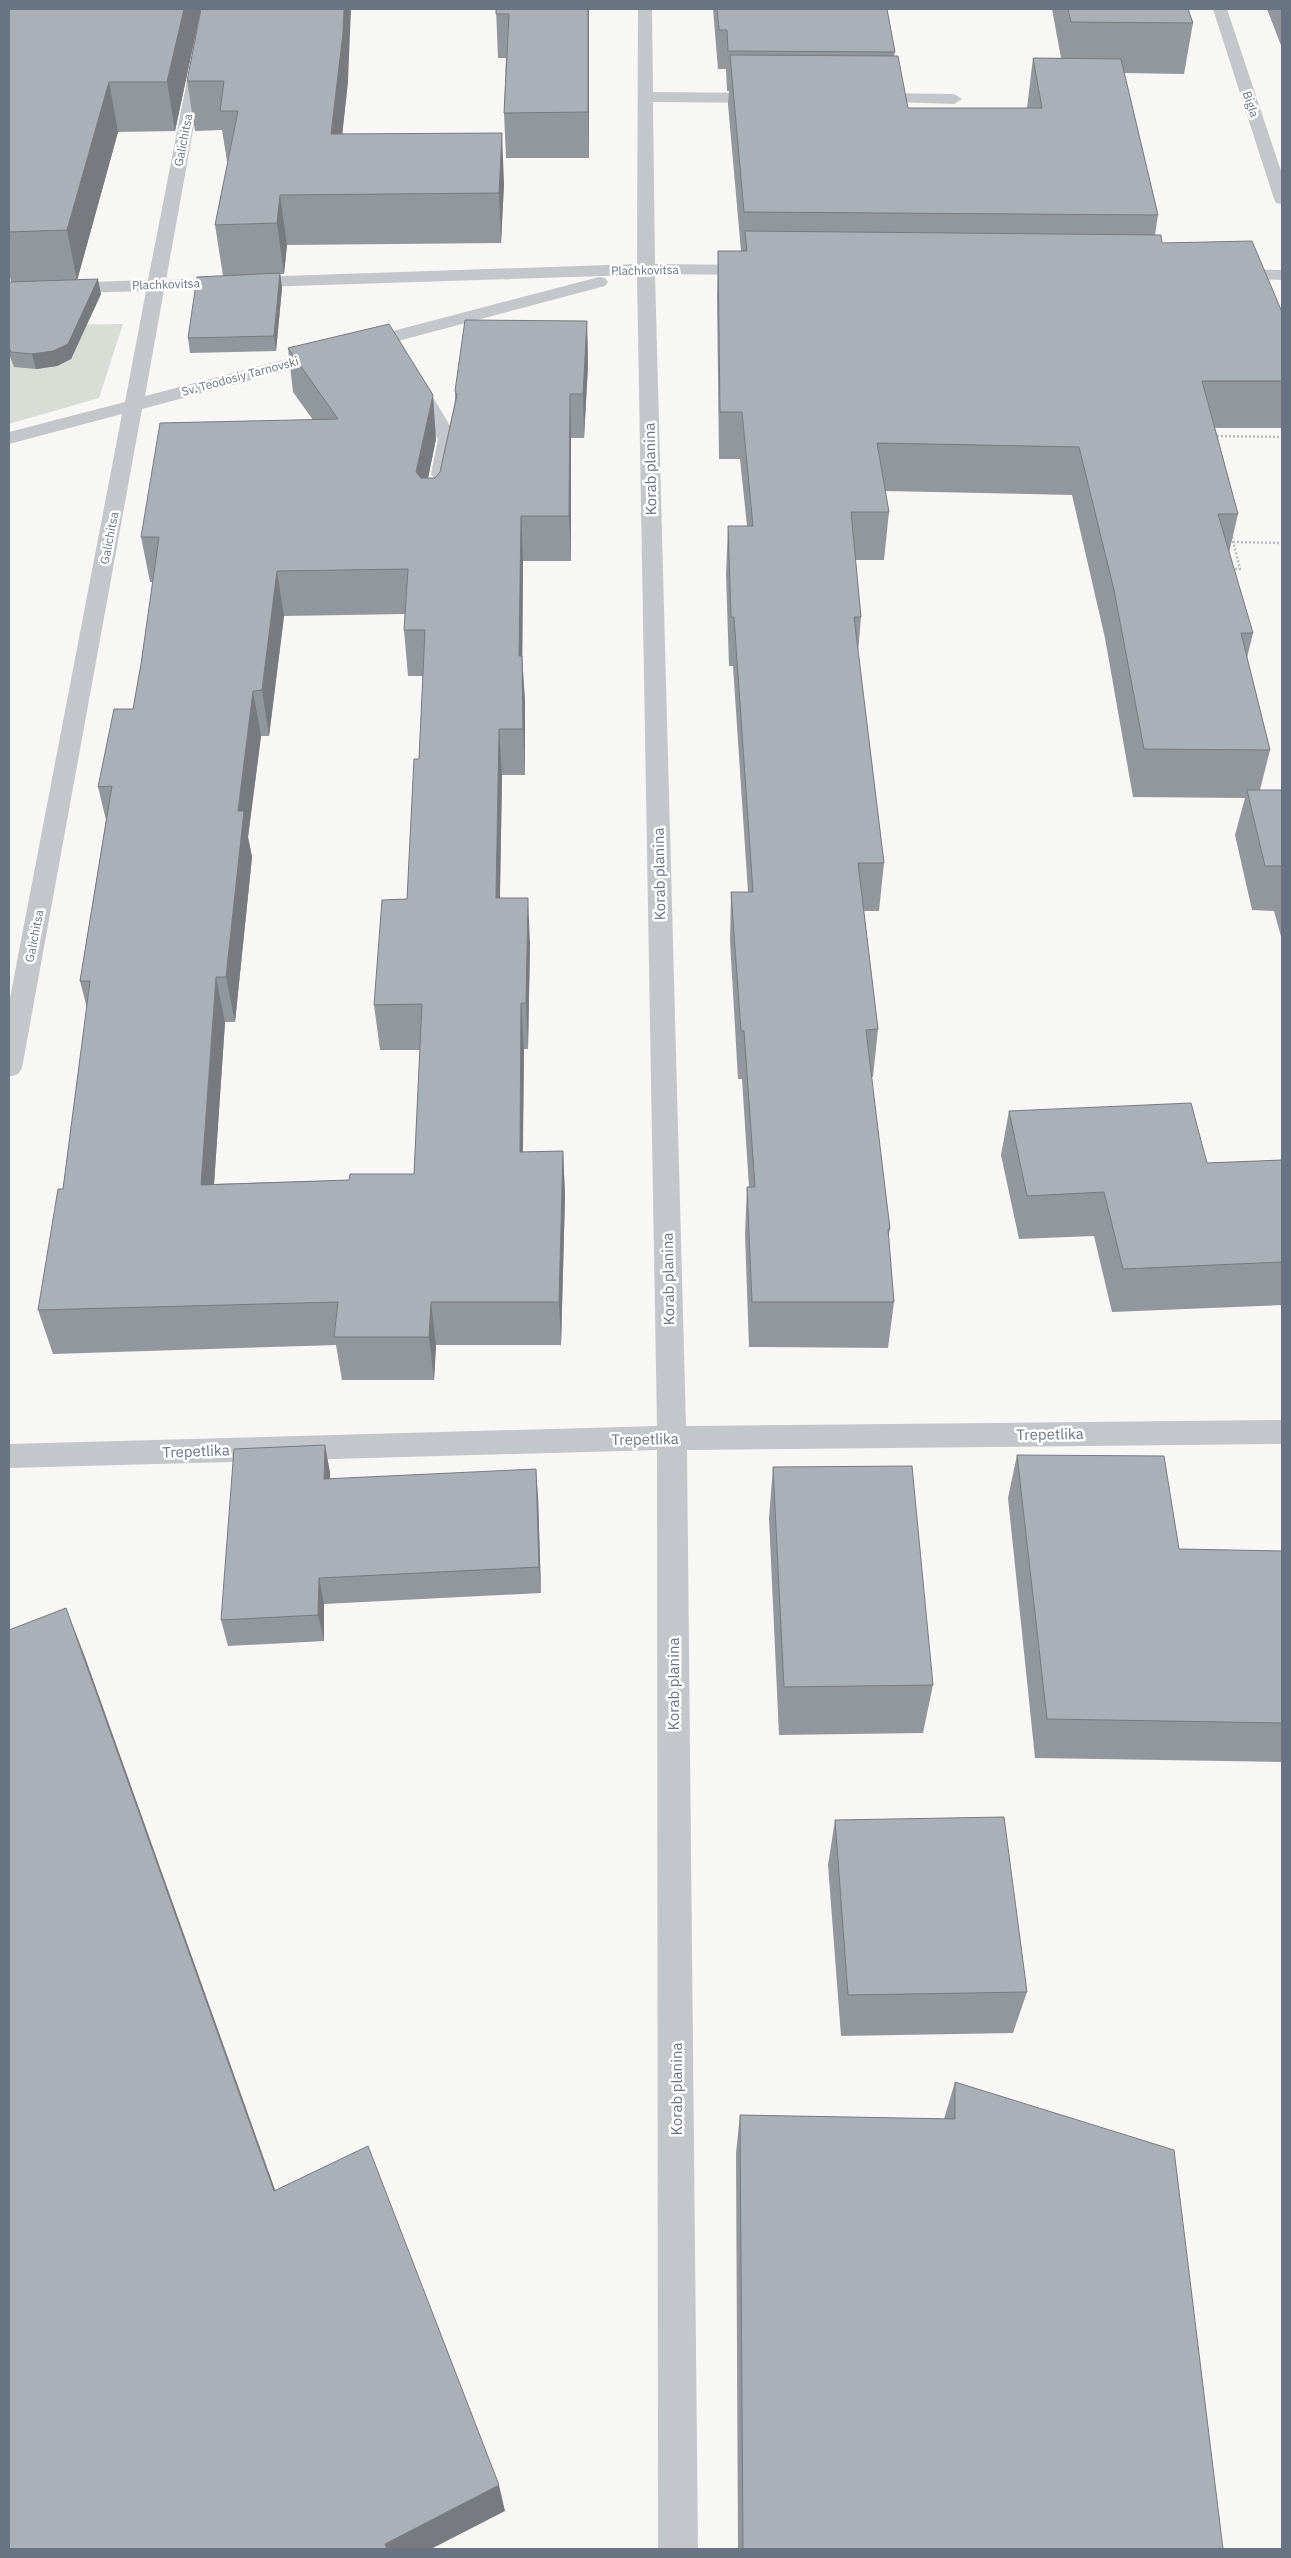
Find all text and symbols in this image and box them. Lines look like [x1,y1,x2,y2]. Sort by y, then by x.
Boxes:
street label: Bigla [1240,89,1262,120]
street label: Galichitsa [171,112,196,168]
street label: Plachkovitsa [611,262,680,278]
street label: Plachkovitsa [132,275,201,293]
street label: Sv. Teodosiy Tarnovski [180,353,300,399]
street label: Korab planina [640,422,660,516]
street label: Galichitsa [97,510,122,566]
street label: Korab planina [649,827,669,921]
street label: Galichitsa [22,908,47,964]
street label: Korab planina [658,1232,678,1326]
street label: Trepetlika [1016,1424,1084,1444]
street label: Trepetlika [611,1429,679,1449]
street label: Trepetlika [162,1440,230,1462]
street label: Korab planina [664,1638,683,1730]
street label: Korab planina [667,2043,686,2135]

